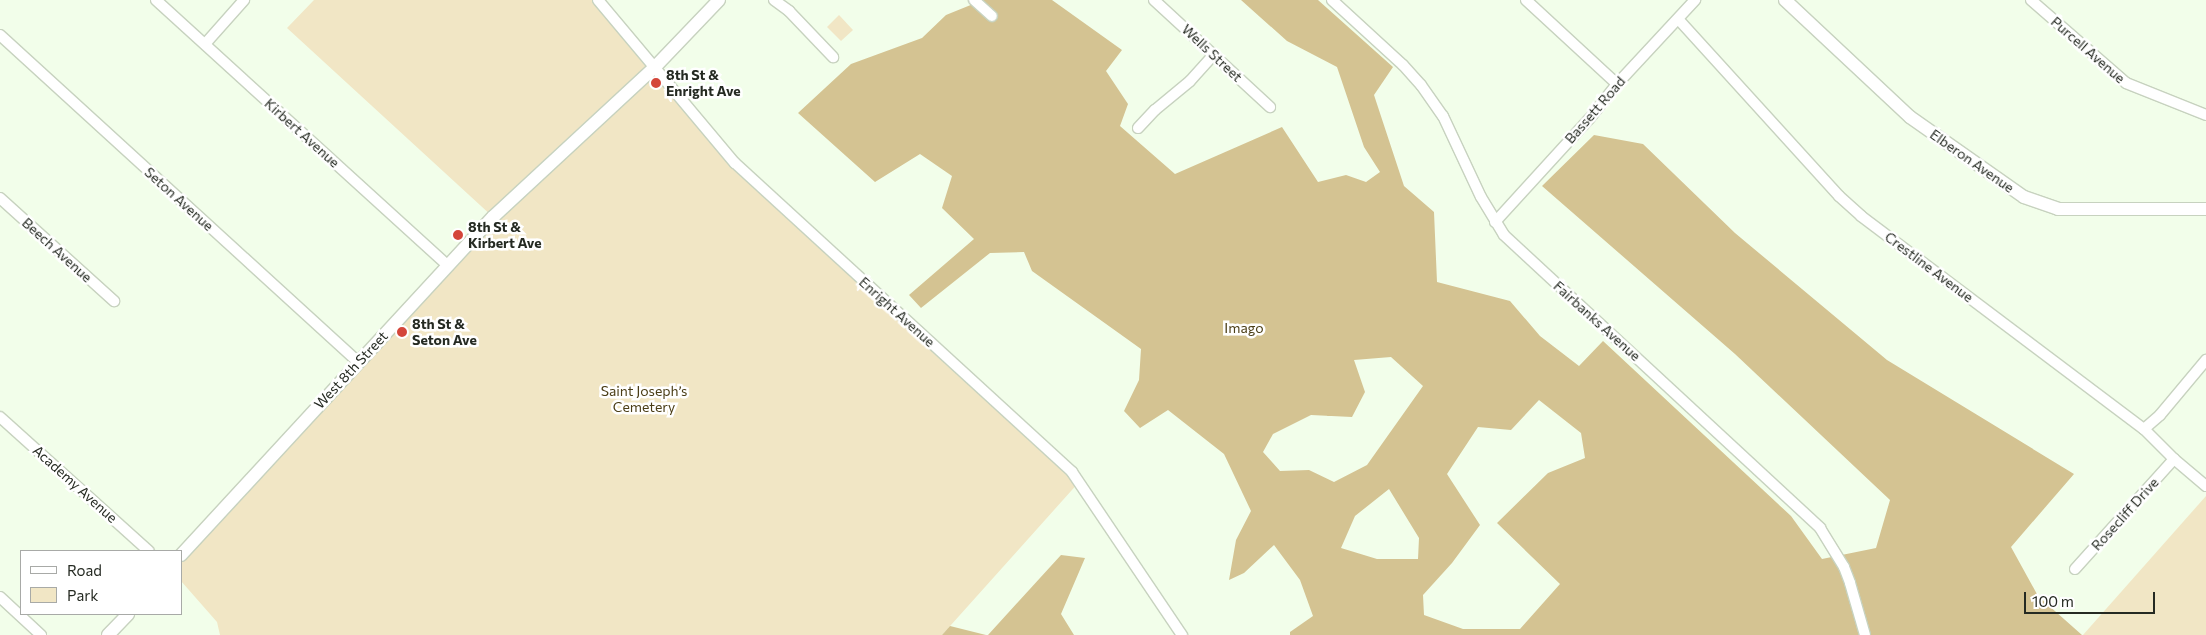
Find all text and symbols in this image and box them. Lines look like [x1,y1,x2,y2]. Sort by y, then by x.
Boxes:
street label: Purcell Avenue [2047,13,2129,87]
street label: Wells Street [1178,21,1246,85]
place label: 8th St & Enright Ave [666,67,741,100]
street label: Bassett Road [1561,73,1629,147]
marker: 8th St & Enright Ave [650,77,662,89]
street label: Kirbert Avenue [261,95,343,171]
street label: Elberon Avenue [1927,126,2017,196]
street label: Seton Avenue [141,164,217,234]
street label: Beech Avenue [19,214,95,286]
place label: 8th St & Kirbert Ave [468,219,542,252]
street label: Crestline Avenue [1881,228,1977,306]
marker: 8th St & Kirbert Ave [452,229,464,241]
street label: Enright Avenue [856,274,938,350]
street label: Fairbanks Avenue [1550,278,1644,364]
place label: 8th St & Seton Ave [412,316,477,348]
park label: Imago [1224,320,1264,336]
marker: 8th St & Seton Ave [396,326,408,338]
street label: West 8th Street [311,328,391,412]
park label: Saint Joseph’s Cemetery [601,383,687,416]
street label: Academy Avenue [29,442,121,526]
street label: Rosecliff Drive [2088,474,2162,554]
legend [20,550,182,615]
text: Road [67,561,102,579]
scale bar [2026,582,2157,614]
text: Park [67,586,98,604]
text: 100 m [2032,592,2074,610]

